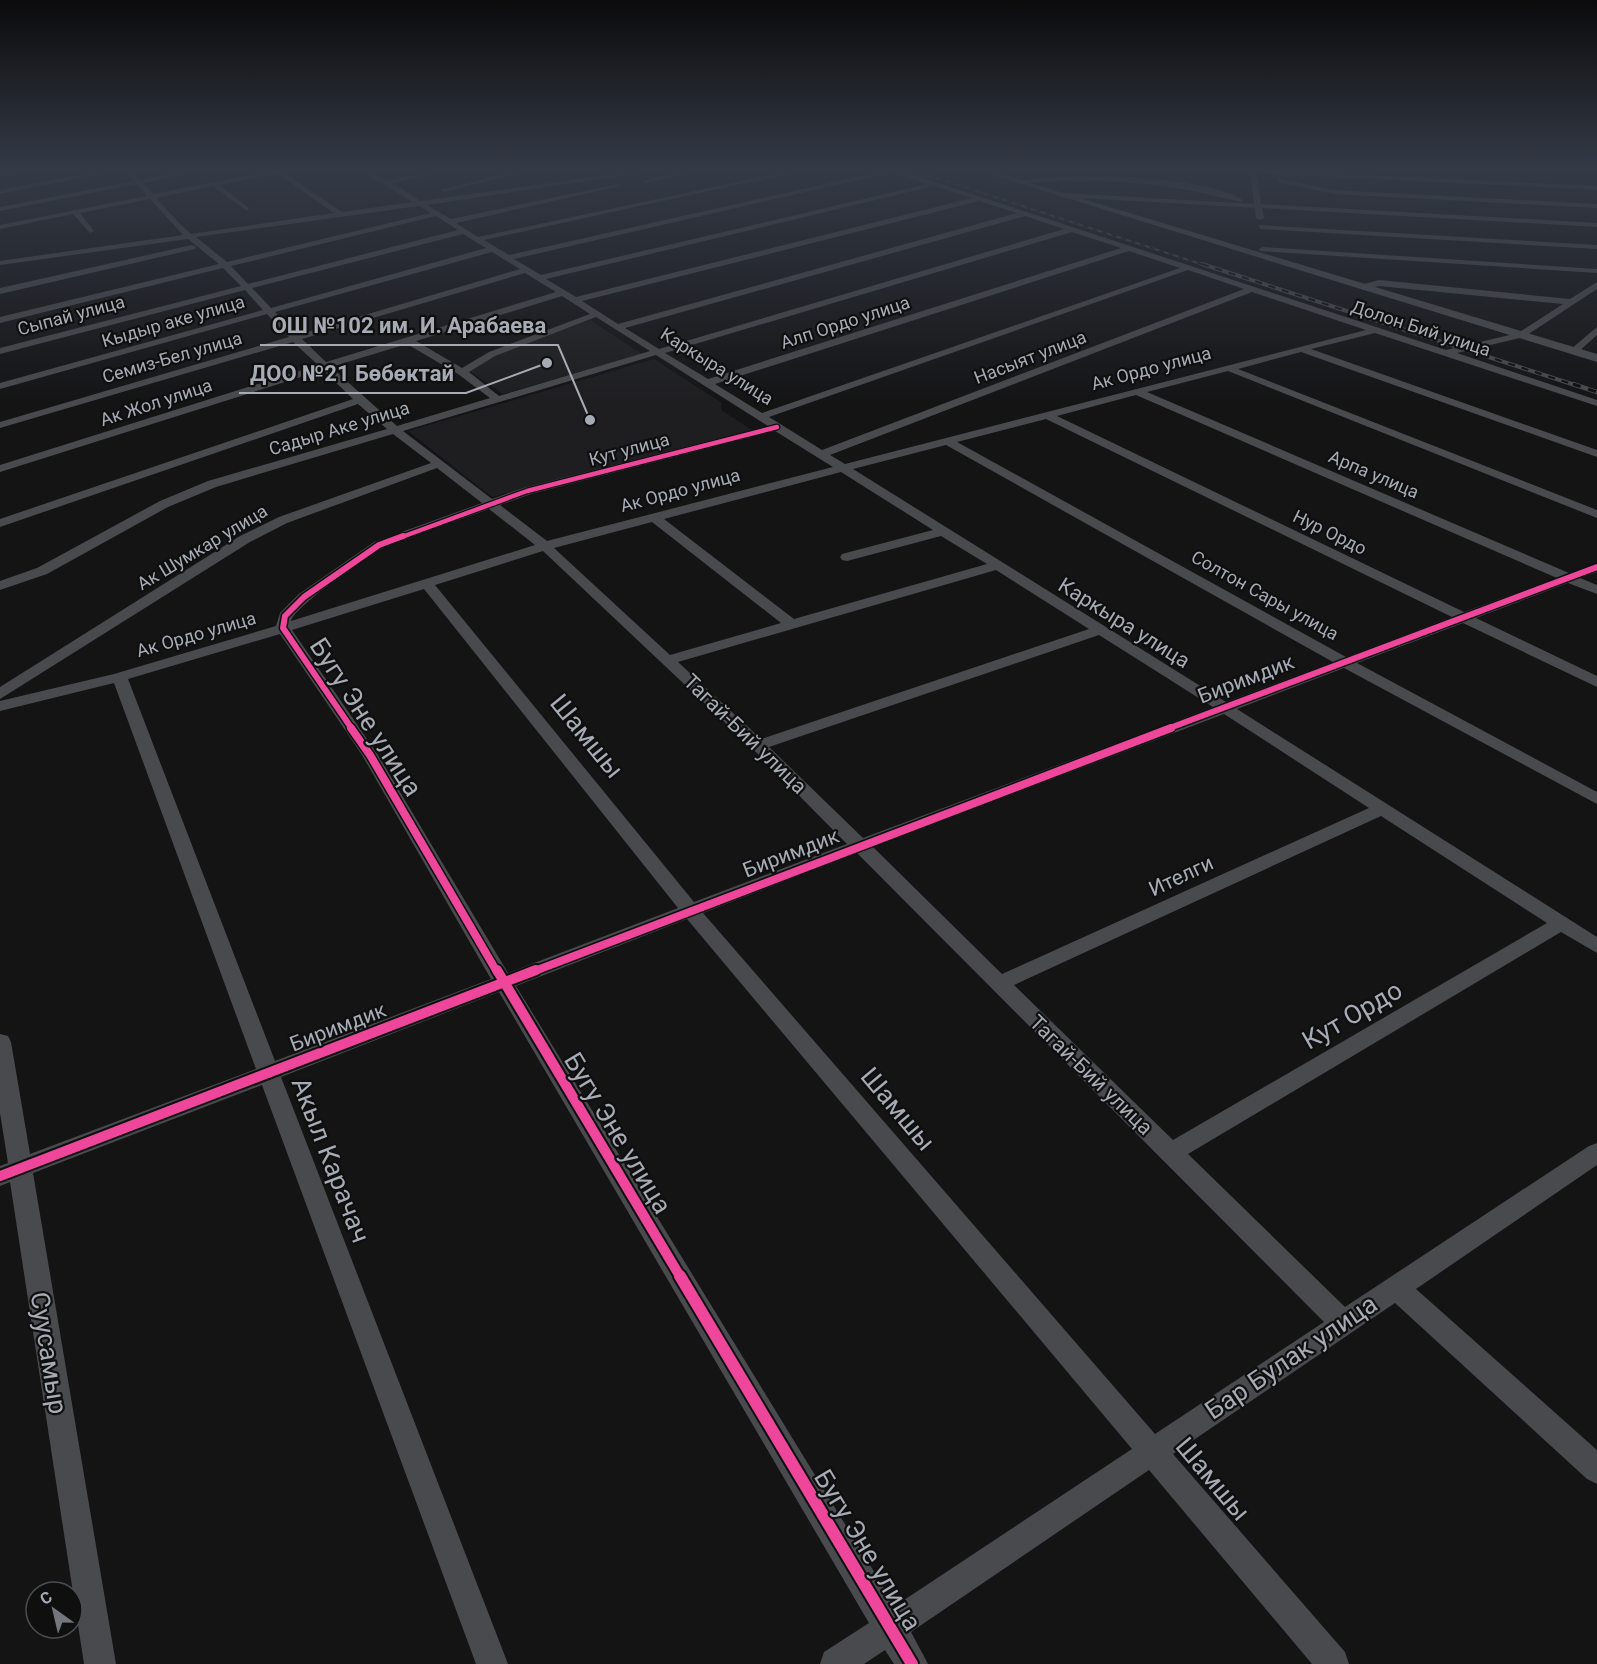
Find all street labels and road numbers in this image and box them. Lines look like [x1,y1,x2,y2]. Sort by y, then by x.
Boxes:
street label: Сыпай улица [15,291,127,339]
street label: Кыдыр аке улица [99,291,247,351]
street label: Алп Ордо улица [778,291,912,353]
street label: Долон Бий улица [1349,296,1493,360]
street label: Каркыра улица [657,323,777,409]
street label: Насыят улица [971,326,1089,388]
street label: Семиз-Бел улица [100,327,244,387]
street label: Ак Ордо улица [1089,342,1213,394]
street label: Ак Жол улица [97,374,215,430]
street label: Садыр Аке улица [266,397,412,459]
street label: Кут улица [587,428,671,470]
street label: Арпа улица [1326,446,1422,502]
street label: Ак Ордо улица [618,464,742,516]
street label: Ак Шумкар улица [133,500,271,594]
street label: Нур Ордо [1290,505,1370,559]
street label: Солтон Сары улица [1188,546,1342,644]
street label: Каркыра улица [1054,573,1194,673]
street label: Ак Ордо улица [134,607,258,661]
street label: Бугу Эне улица [304,632,428,802]
street label: Биримдик [1195,649,1298,708]
street label: Тагай-Бий улица [679,669,811,799]
street label: Шамшы [544,688,630,784]
street label: Биримдик [740,823,843,882]
street label: Ителги [1145,851,1217,901]
street label: Кут Ордо [1297,974,1407,1056]
street label: Биримдик [287,997,390,1056]
street label: Тагай-Бий улица [1025,1010,1157,1140]
street label: Бугу Эне улица [558,1047,678,1219]
street label: Шамшы [855,1061,941,1157]
street label: Акыл Карачач [286,1073,376,1247]
street label: Бар Булак улица [1199,1288,1383,1426]
street label: Суусамыр [25,1290,73,1416]
street label: Шамшы [1170,1431,1256,1527]
street label: Бугу Эне улица [808,1464,928,1636]

